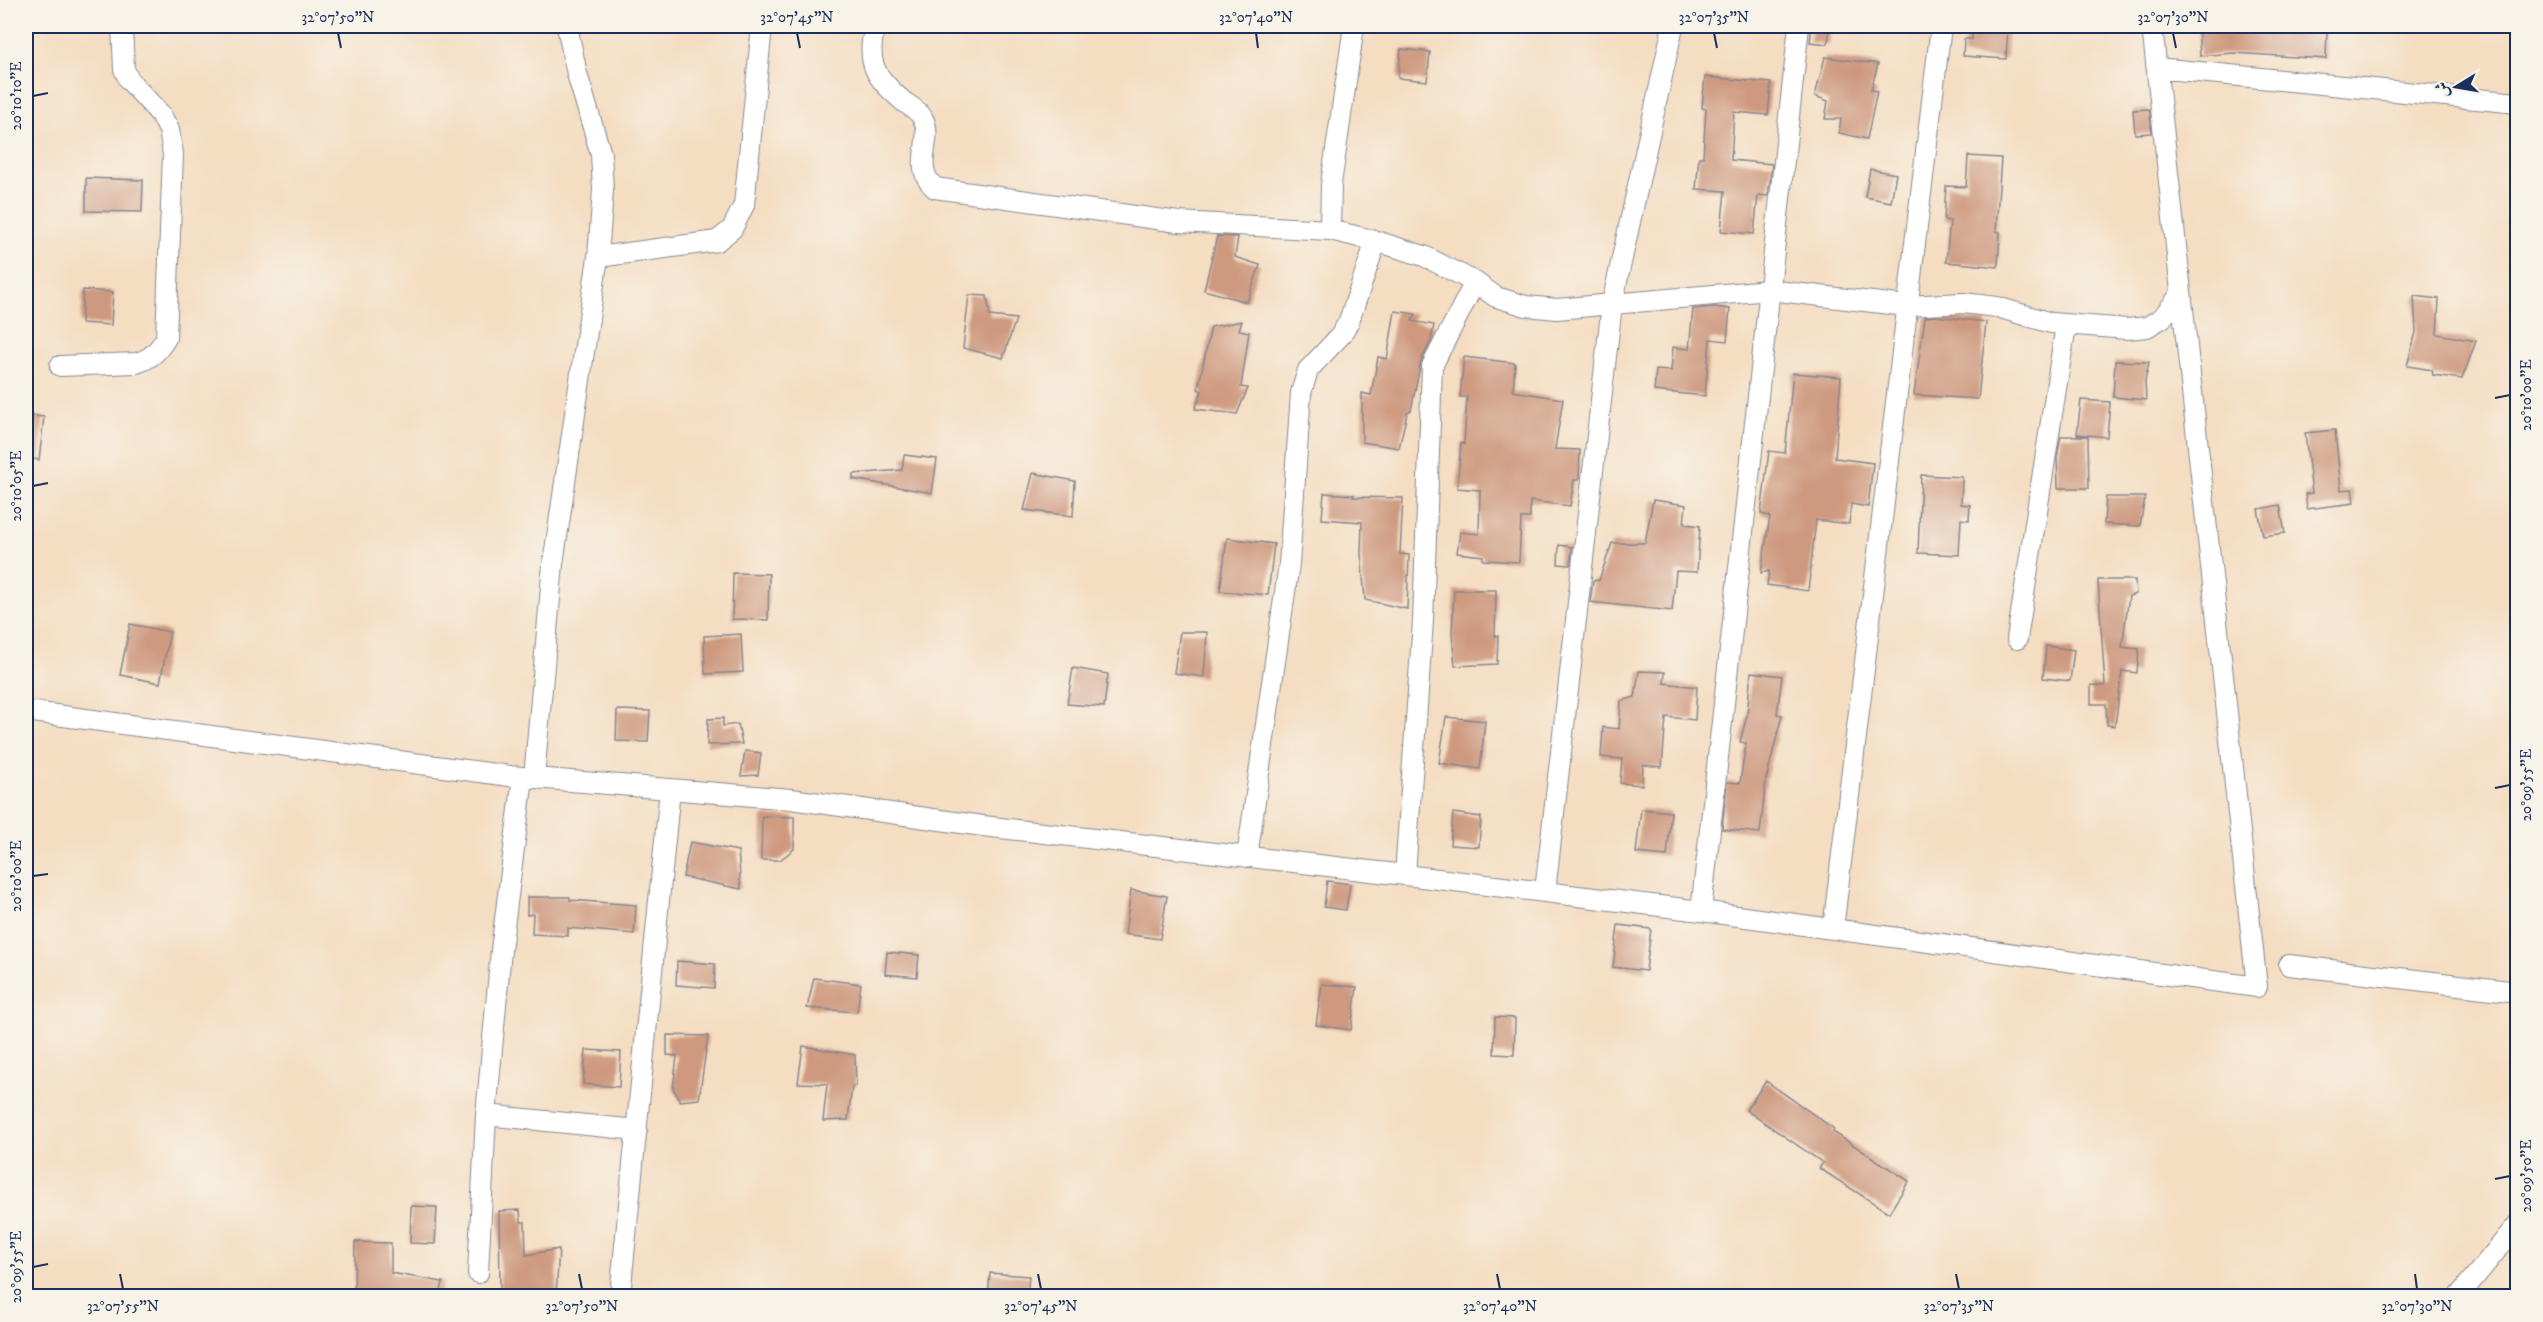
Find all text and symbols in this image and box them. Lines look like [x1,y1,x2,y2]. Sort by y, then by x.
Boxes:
text: 32°07'50"N [302,8,374,27]
text: 32°07'45"N [760,8,834,27]
text: 32°07'40"N [1219,8,1293,27]
text: 32°07'35"N [1679,8,1749,27]
text: 32°07'30"N [2137,8,2209,27]
north arrow [2426,57,2486,117]
text: 20°10'10"E [7,61,26,131]
text: ش [2431,80,2454,99]
text: 20°10'00"E [2517,359,2536,431]
text: 20°10'05"E [7,450,26,522]
text: 20°09'55"E [2517,748,2536,821]
text: 20°10'00"E [7,840,26,912]
text: 20°09'50"E [2517,1139,2536,1213]
text: 20°09'55"E [7,1230,26,1303]
text: 32°07'55"N [87,1297,159,1316]
text: 32°07'50"N [546,1297,618,1316]
text: 32°07'45"N [1004,1297,1078,1316]
text: 32°07'40"N [1463,1297,1537,1316]
text: 32°07'35"N [1924,1297,1994,1316]
text: 32°07'30"N [2381,1297,2453,1316]

